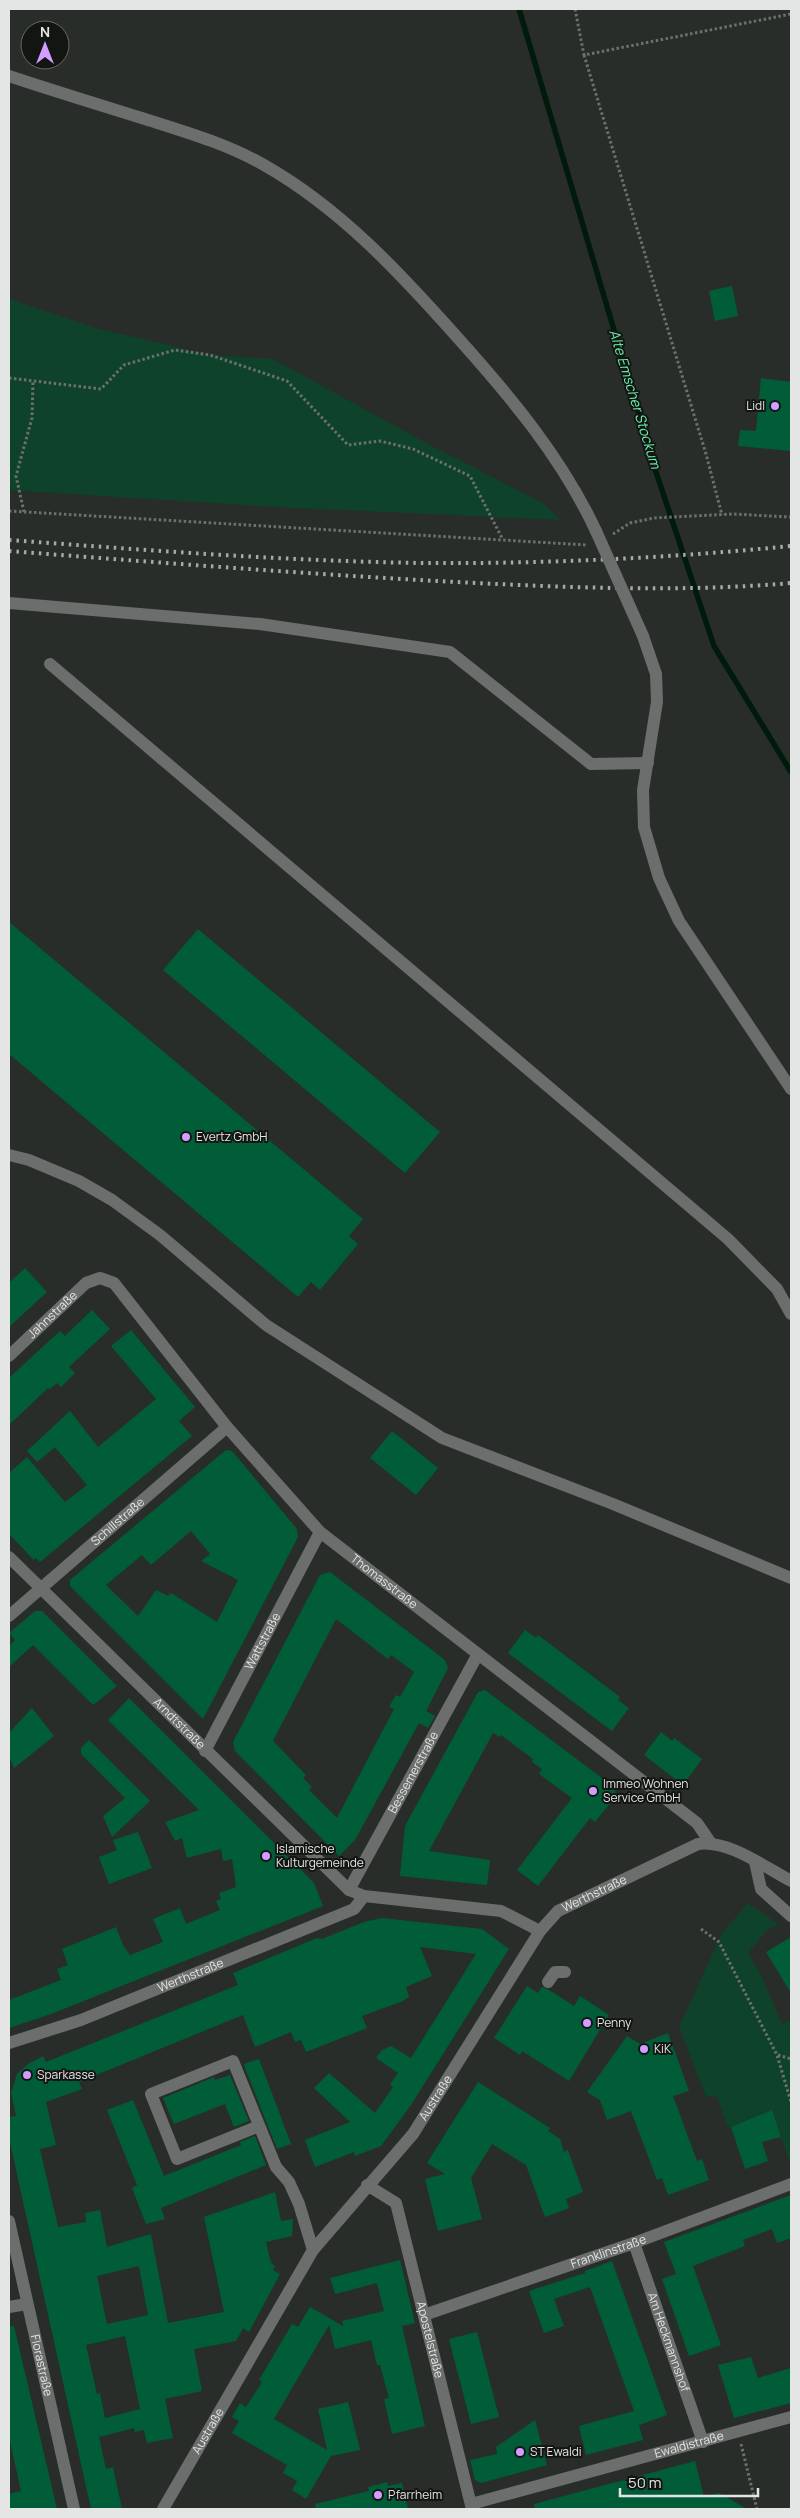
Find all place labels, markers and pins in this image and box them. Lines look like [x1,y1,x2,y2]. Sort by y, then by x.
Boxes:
place label: Lidl [746,397,765,414]
marker: Lidl [769,400,781,412]
place label: Evertz GmbH [196,1128,268,1145]
marker: Evertz GmbH [180,1131,192,1143]
place label: Immeo Wohnen Service GmbH [603,1775,688,1806]
marker: Immeo Wohnen Service GmbH [587,1785,599,1797]
place label: Islamische Kulturgemeinde [276,1840,364,1871]
marker: Islamische Kulturgemeinde [260,1850,272,1862]
place label: Penny [597,2014,632,2031]
marker: Penny [581,2017,593,2029]
place label: KiK [654,2040,672,2057]
marker: KiK [638,2043,650,2055]
place label: Sparkasse [37,2066,95,2083]
marker: Sparkasse [21,2069,33,2081]
place label: ST Ewaldi [530,2443,582,2460]
marker: ST Ewaldi [514,2446,526,2458]
place label: Pfarrheim [388,2486,442,2503]
marker: Pfarrheim [372,2489,384,2501]

